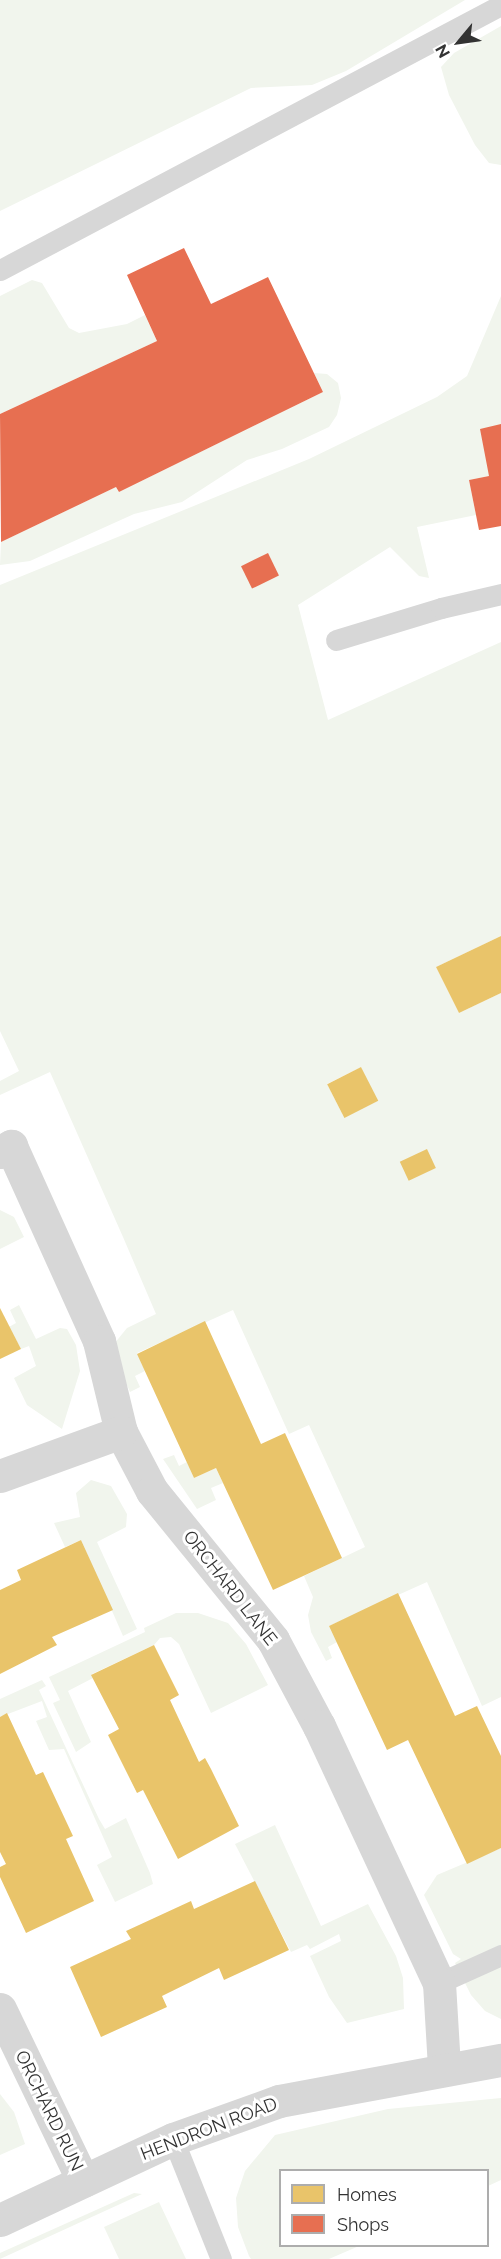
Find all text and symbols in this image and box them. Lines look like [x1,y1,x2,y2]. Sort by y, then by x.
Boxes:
north arrow [429,12,489,72]
text: N [432,41,454,61]
street label: ORCHARD LANE [178,1526,282,1650]
street label: ORCHARD RUN [10,2047,88,2175]
street label: HENDRON ROAD [138,2093,280,2165]
legend [279,2169,489,2247]
text: Homes [337,2184,397,2205]
text: Shops [337,2214,389,2235]

